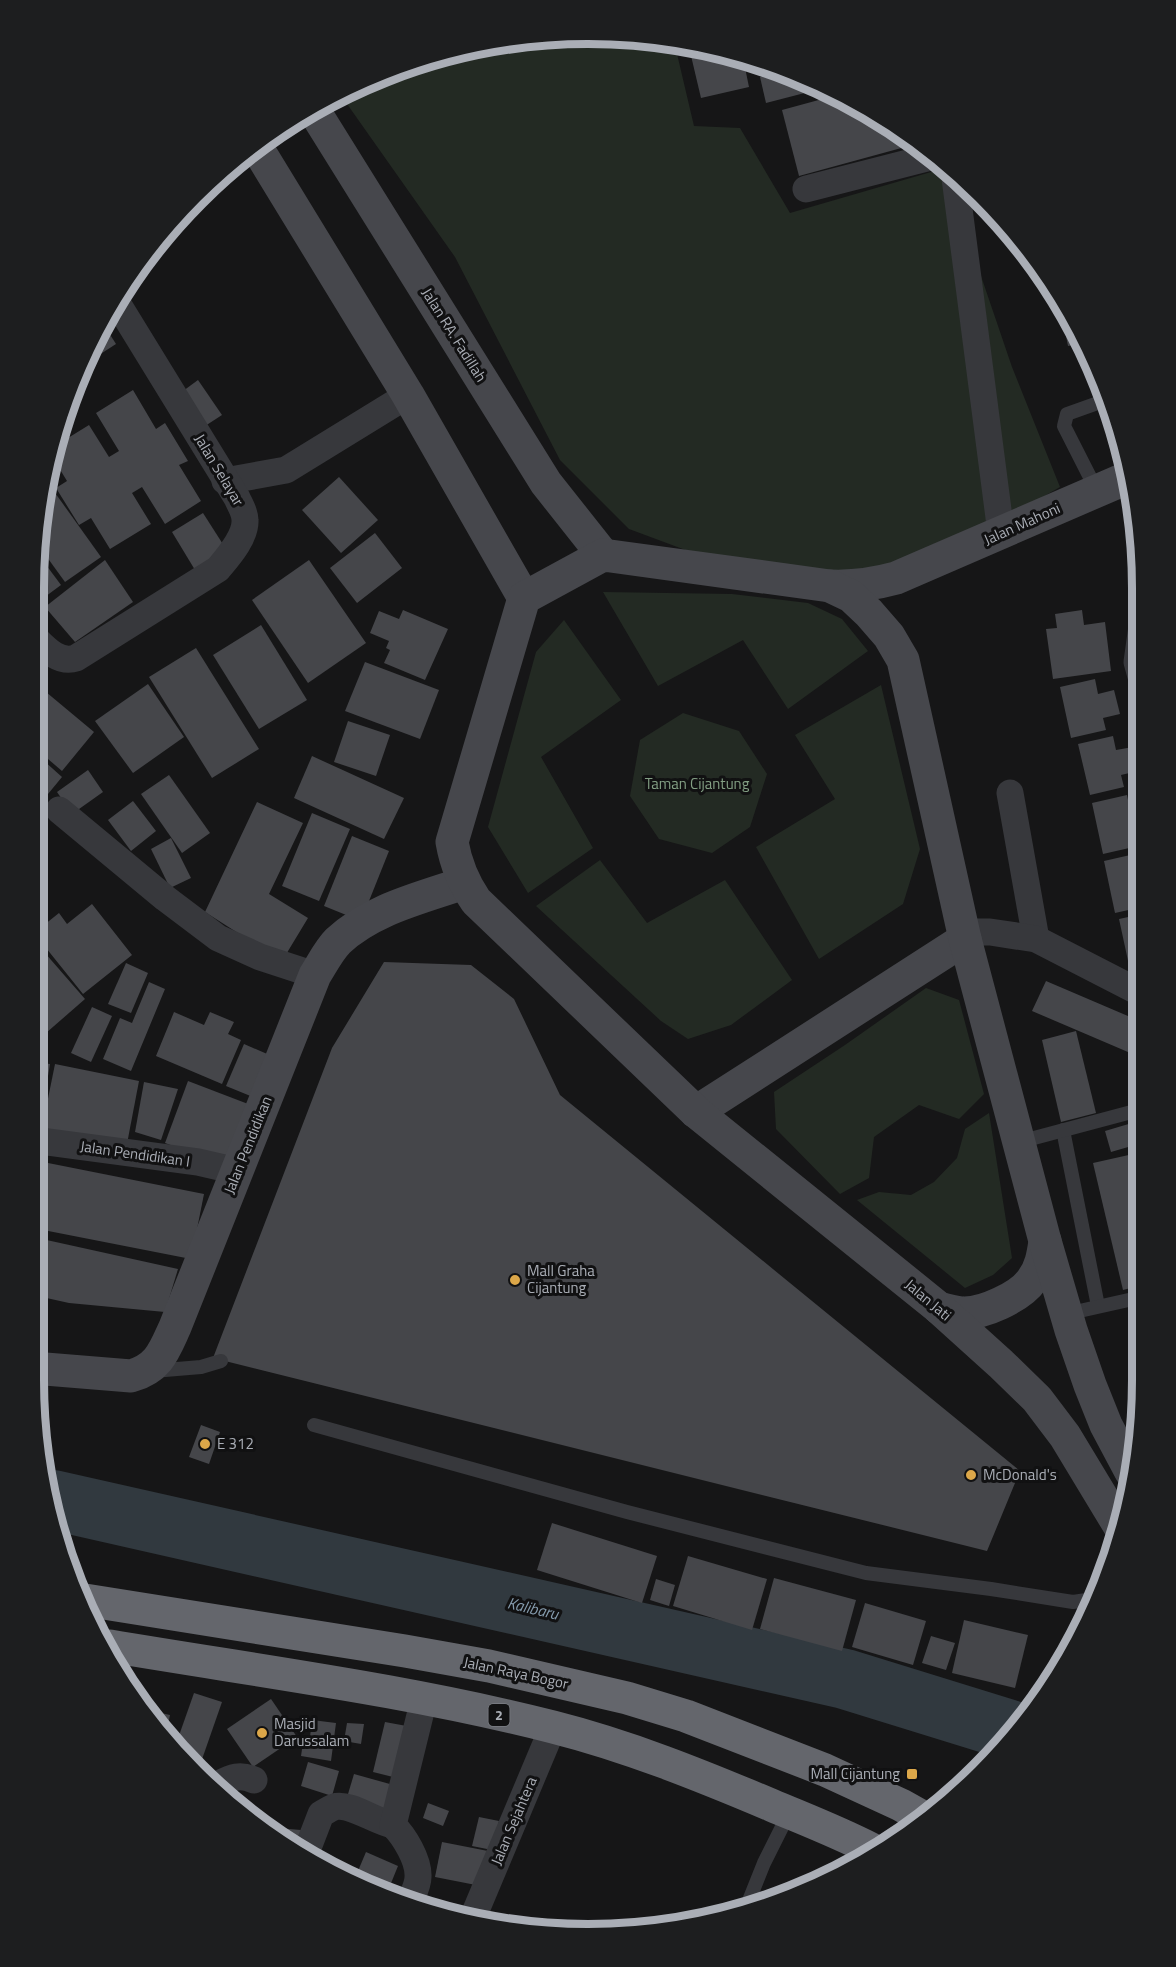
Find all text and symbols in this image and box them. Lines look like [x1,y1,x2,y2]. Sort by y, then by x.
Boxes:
street label: Jalan RA. Fadillah [416,283,493,386]
street label: Jalan Selayar [189,429,250,510]
street label: Jalan Mahoni [980,496,1064,551]
park label: Taman Cijantung [645,772,750,795]
street label: Jalan Pendidikan [217,1092,278,1197]
street label: Jalan Pendidikan I [79,1134,192,1173]
place label: Mall Graha Cijantung [527,1259,595,1299]
marker: Mall Graha Cijantung [508,1273,522,1287]
street label: Jalan Jati [900,1273,957,1326]
place label: E 312 [217,1432,254,1455]
marker: E 312 [198,1437,212,1451]
place label: McDonald's [983,1463,1057,1486]
marker: McDonald's [964,1468,978,1482]
water label: Kalibaru [505,1590,562,1626]
street label: Jalan Raya Bogor [461,1650,571,1695]
road number: 2 [488,1704,510,1726]
place label: Masjid Darussalam [274,1712,349,1752]
marker: Masjid Darussalam [255,1726,269,1740]
place label: Mall Cijantung [810,1762,900,1785]
marker: Mall Cijantung [905,1767,919,1781]
street label: Jalan Sejahtera [485,1772,543,1869]

